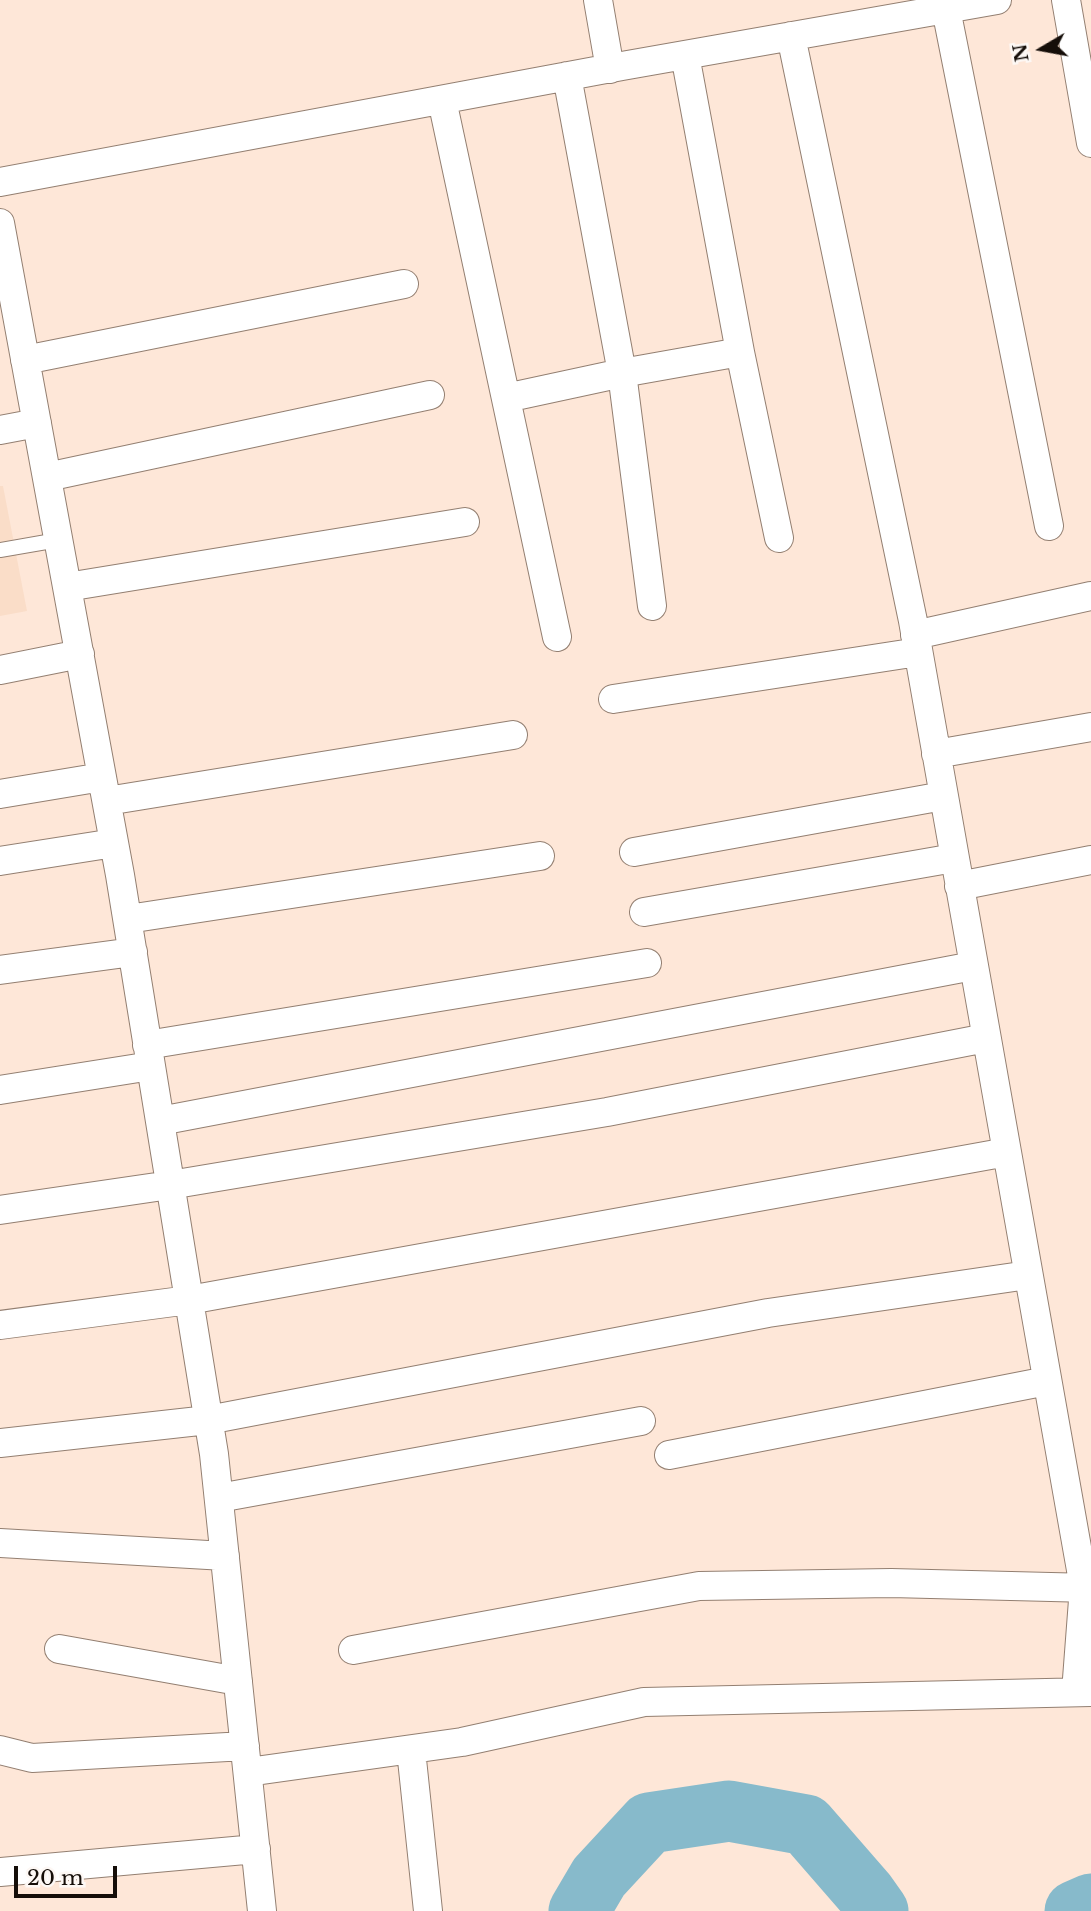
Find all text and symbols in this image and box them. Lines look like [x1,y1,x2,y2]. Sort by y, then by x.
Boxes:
north arrow [1007,14,1077,84]
text: N [1008,42,1034,64]
scale bar [18,1852,121,1896]
text: 20 m [27,1865,84,1891]

